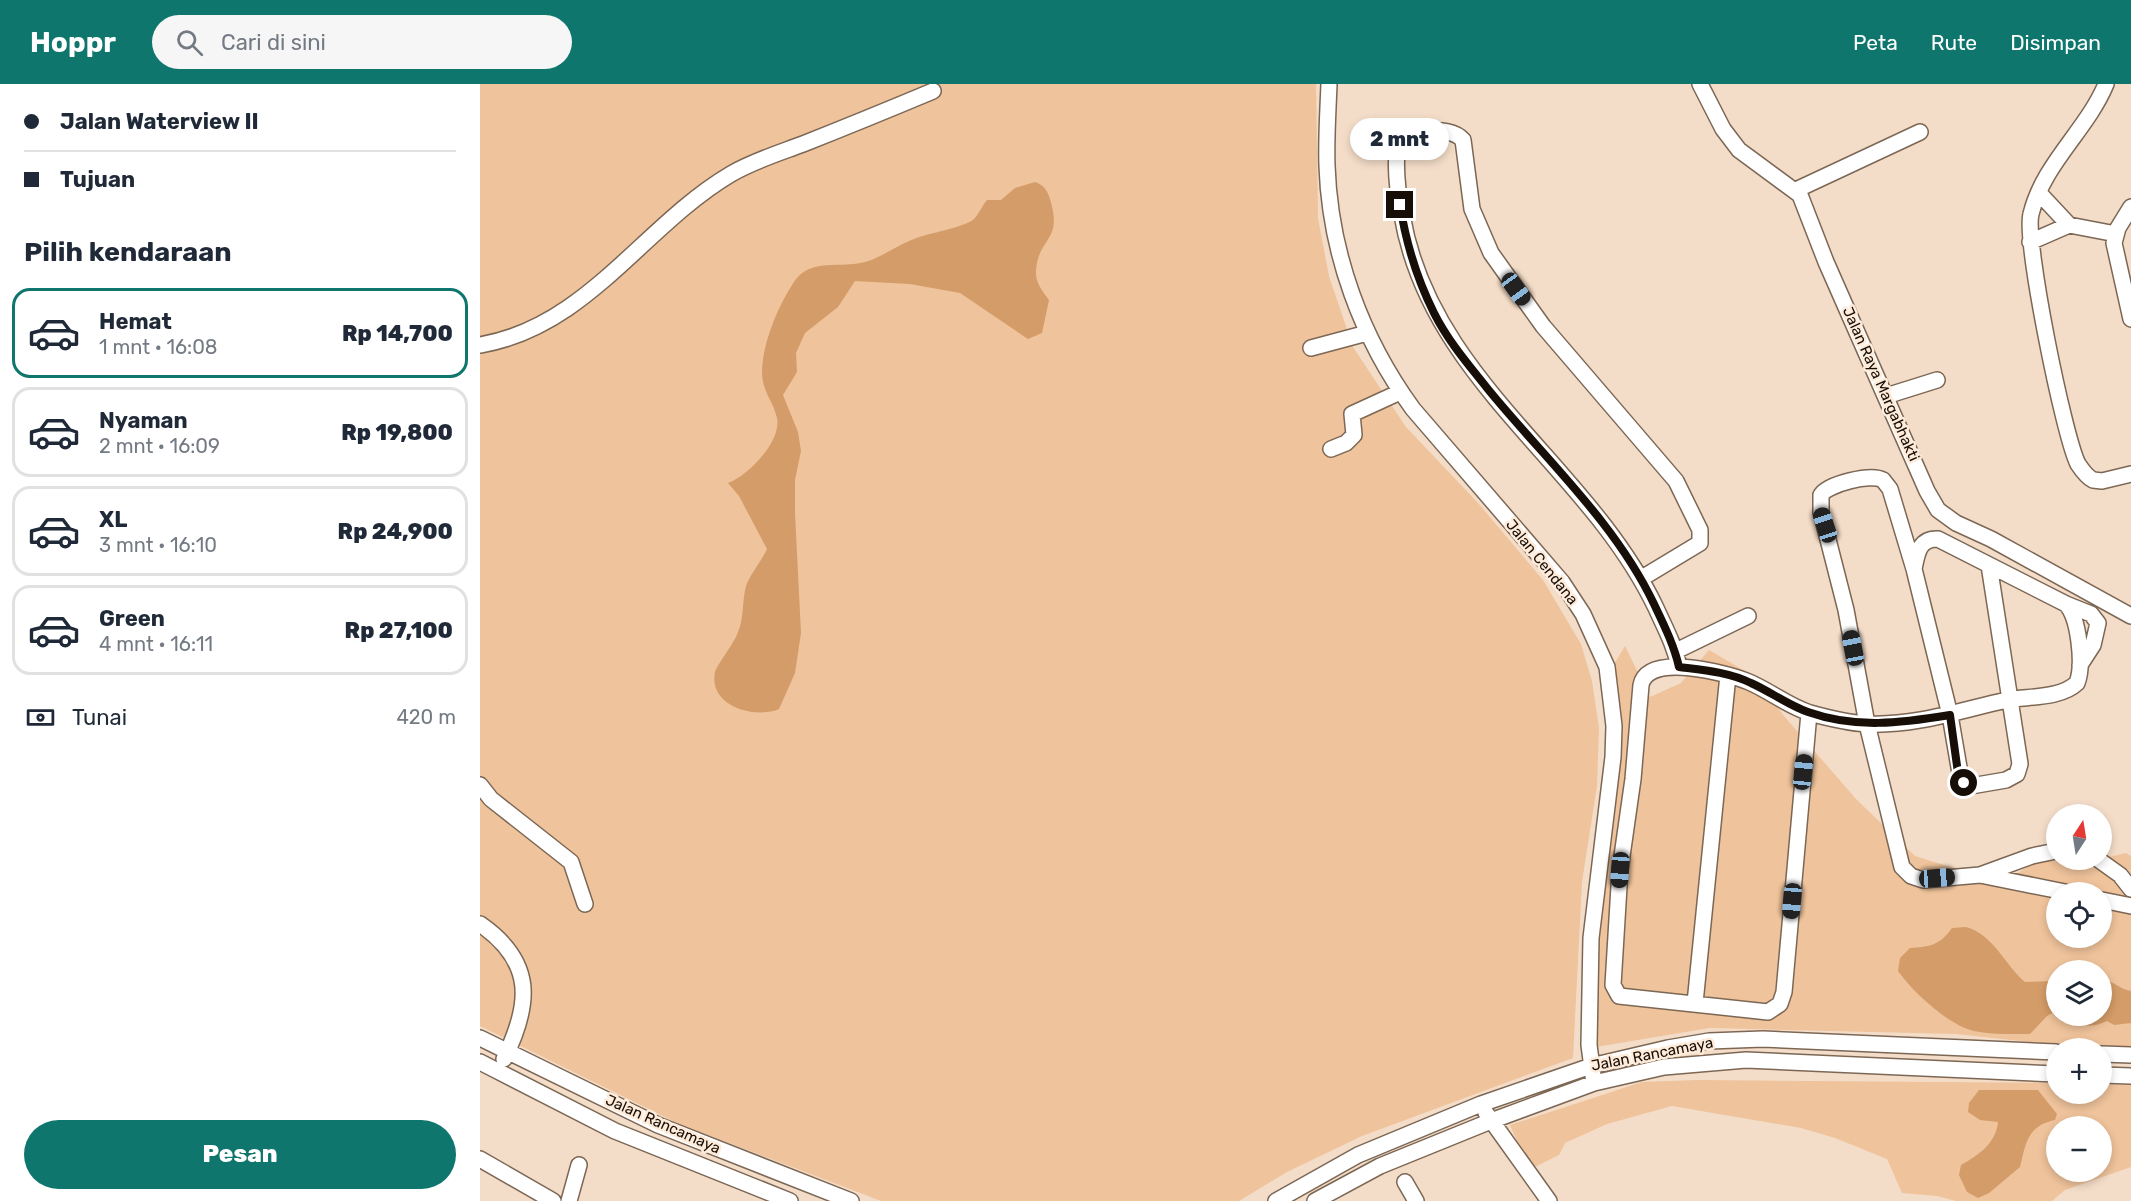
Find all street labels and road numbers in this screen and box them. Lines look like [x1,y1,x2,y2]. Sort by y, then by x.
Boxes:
street label: Jalan Raya Margabhakti [1839,304,1923,464]
street label: Jalan Cendana [1502,516,1582,608]
street label: Jalan Rancamaya [1589,1033,1715,1075]
street label: Jalan Rancamaya [603,1091,723,1157]

